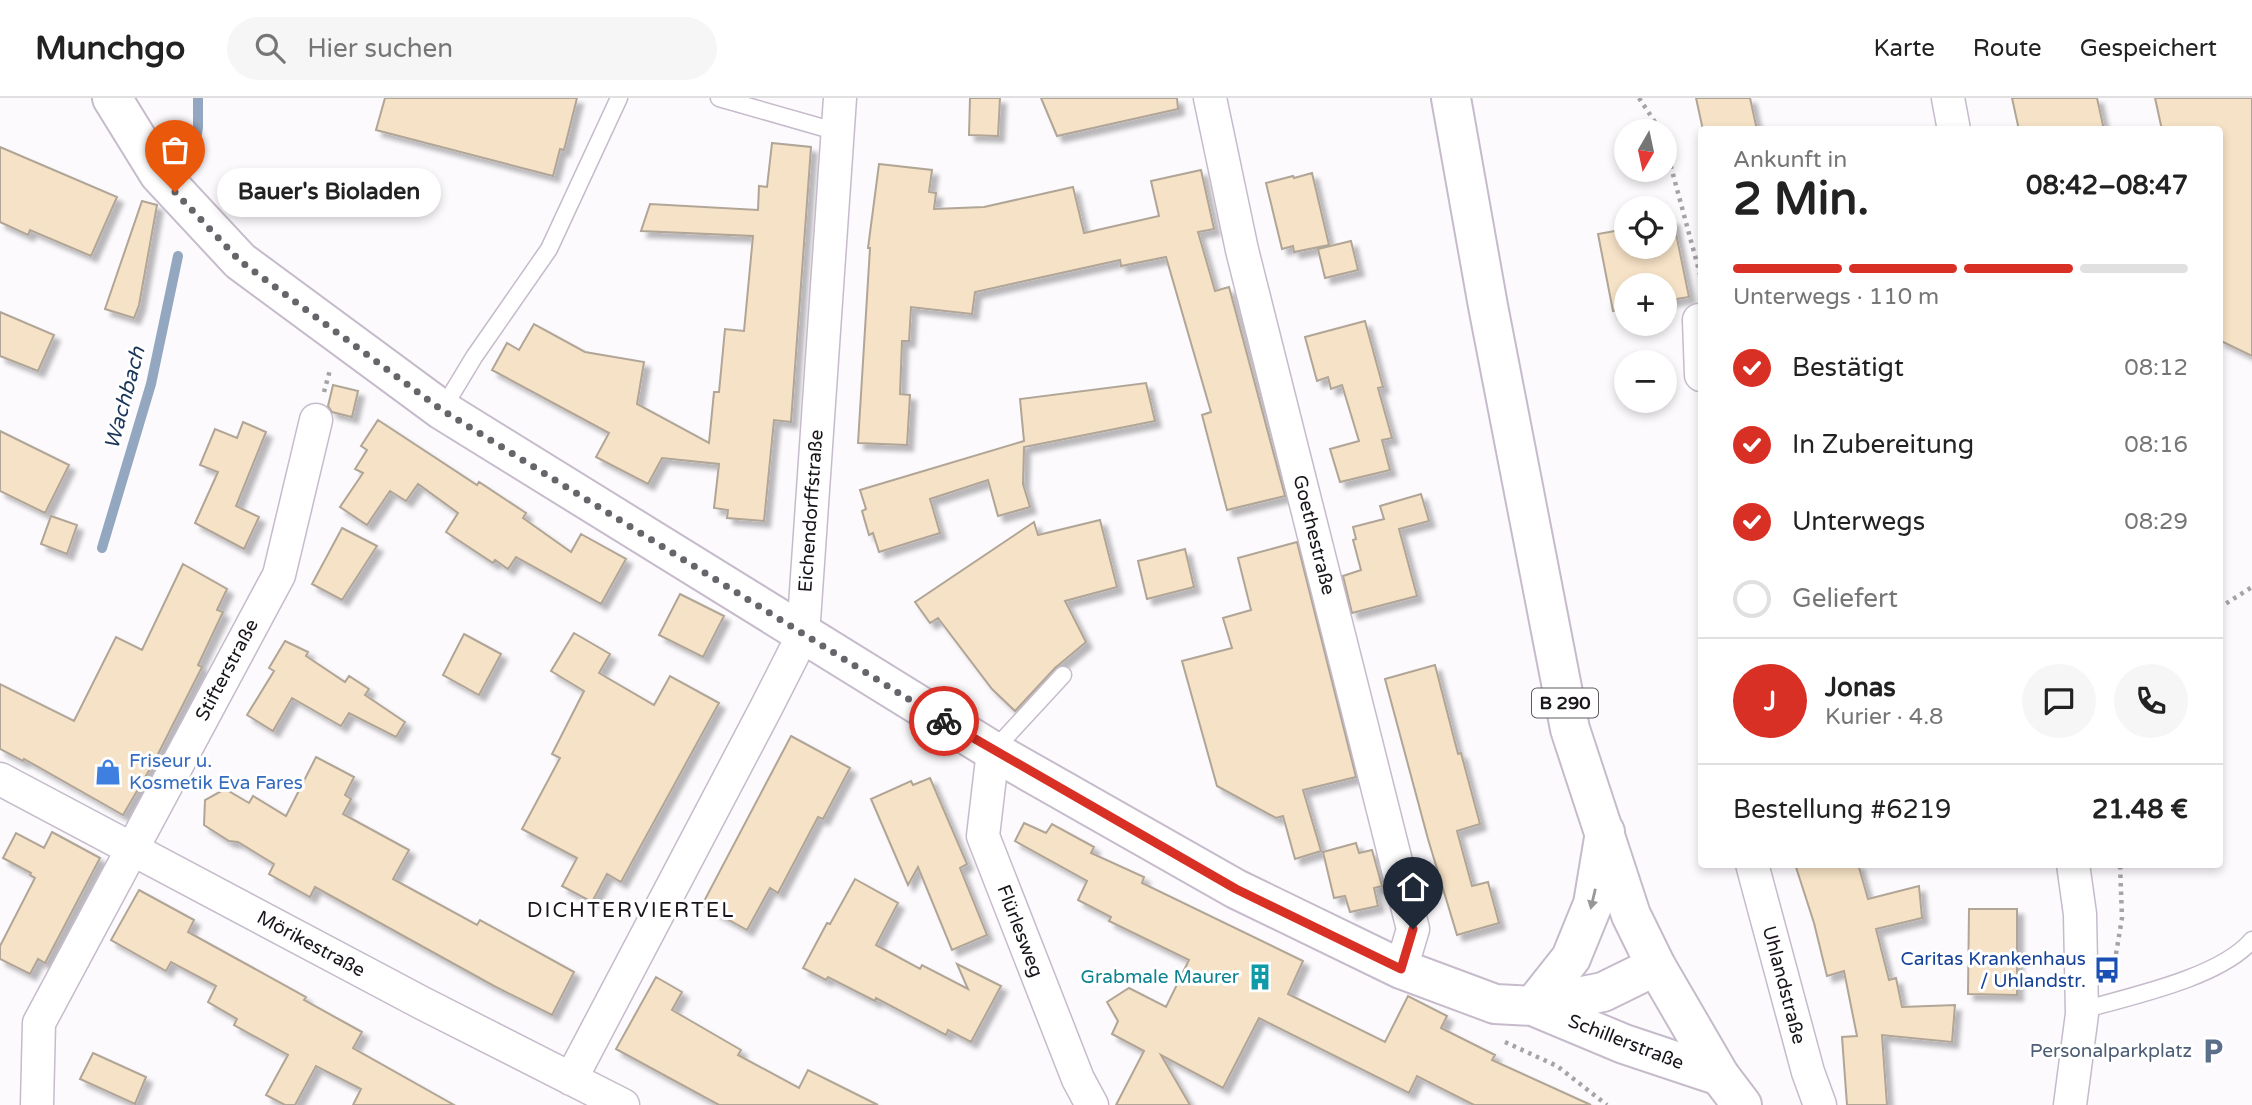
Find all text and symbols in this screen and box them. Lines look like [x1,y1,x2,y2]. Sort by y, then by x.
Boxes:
search box [227,17,717,80]
text: Munchgo [35,29,185,68]
icon: search [251,29,289,67]
text: Hier suchen [307,33,453,64]
text: Karte [1873,34,1935,63]
text: Route [1973,34,2042,63]
text: Gespeichert [2080,34,2217,63]
north arrow [1614,119,1676,182]
map controls [1614,119,1677,413]
pin [145,120,205,192]
icon: bag [156,131,194,169]
text: Ankunft in [1733,146,1847,174]
callout: Bauer's Bioladen [217,168,441,217]
text: 08:42–08:47 [2026,170,2188,201]
text: 2 Min. [1733,172,1869,227]
text: Bauer's Bioladen [238,178,420,206]
button: locate [1614,196,1677,259]
button: + [1614,273,1677,336]
text: Unterwegs · 110 m [1733,283,1939,311]
water label: Wachbach [99,343,151,452]
icon: check [1733,349,1771,387]
button: − [1614,350,1677,413]
text: Bestätigt [1792,352,1904,383]
text: 08:12 [2124,354,2188,382]
icon: check [1733,426,1771,464]
street label: Eichendorffstraße [794,429,828,593]
text: In Zubereitung [1792,429,1974,460]
text: 08:16 [2124,431,2188,459]
street label: Goethestraße [1288,473,1340,597]
icon: check [1733,503,1771,541]
text: Unterwegs [1792,506,1925,537]
text: 08:29 [2124,508,2188,536]
text: Geliefert [1792,583,1898,614]
street label: Stifterstraße [191,615,263,725]
button: chat [2022,664,2096,738]
button: phone [2114,664,2188,738]
text: Jonas [1825,672,1896,703]
courier [909,686,979,756]
text: J [1764,686,1776,717]
road number: B 290 [1532,688,1598,718]
icon: bike [925,702,963,740]
text: Kurier · 4.8 [1825,703,1943,731]
place label: Friseur u. Kosmetik Eva Fares [129,750,303,794]
shop icon: Friseur u. Kosmetik Eva Fares [93,757,123,787]
text: Bestellung #6219 [1733,794,1951,825]
text: 21.48 € [2092,794,2188,825]
pin [1383,857,1443,929]
icon: home [1394,868,1432,906]
street label: Flürlesweg [992,882,1048,980]
one-way arrow [1587,888,1598,910]
district label: DICHTERVIERTEL [527,898,735,923]
street label: Mörikestraße [253,906,369,982]
street label: Uhlandstraße [1758,924,1810,1046]
place label: Caritas Krankenhaus / Uhlandstr. [1900,948,2086,992]
bus stop icon: Caritas Krankenhaus / Uhlandstr. [2092,955,2122,985]
building icon: Grabmale Maurer [1245,962,1275,992]
place label: Grabmale Maurer [1081,966,1240,988]
street label: Schillerstraße [1565,1010,1687,1074]
parking icon: Personalparkplatz [2198,1036,2228,1066]
place label: Personalparkplatz [2030,1040,2192,1062]

